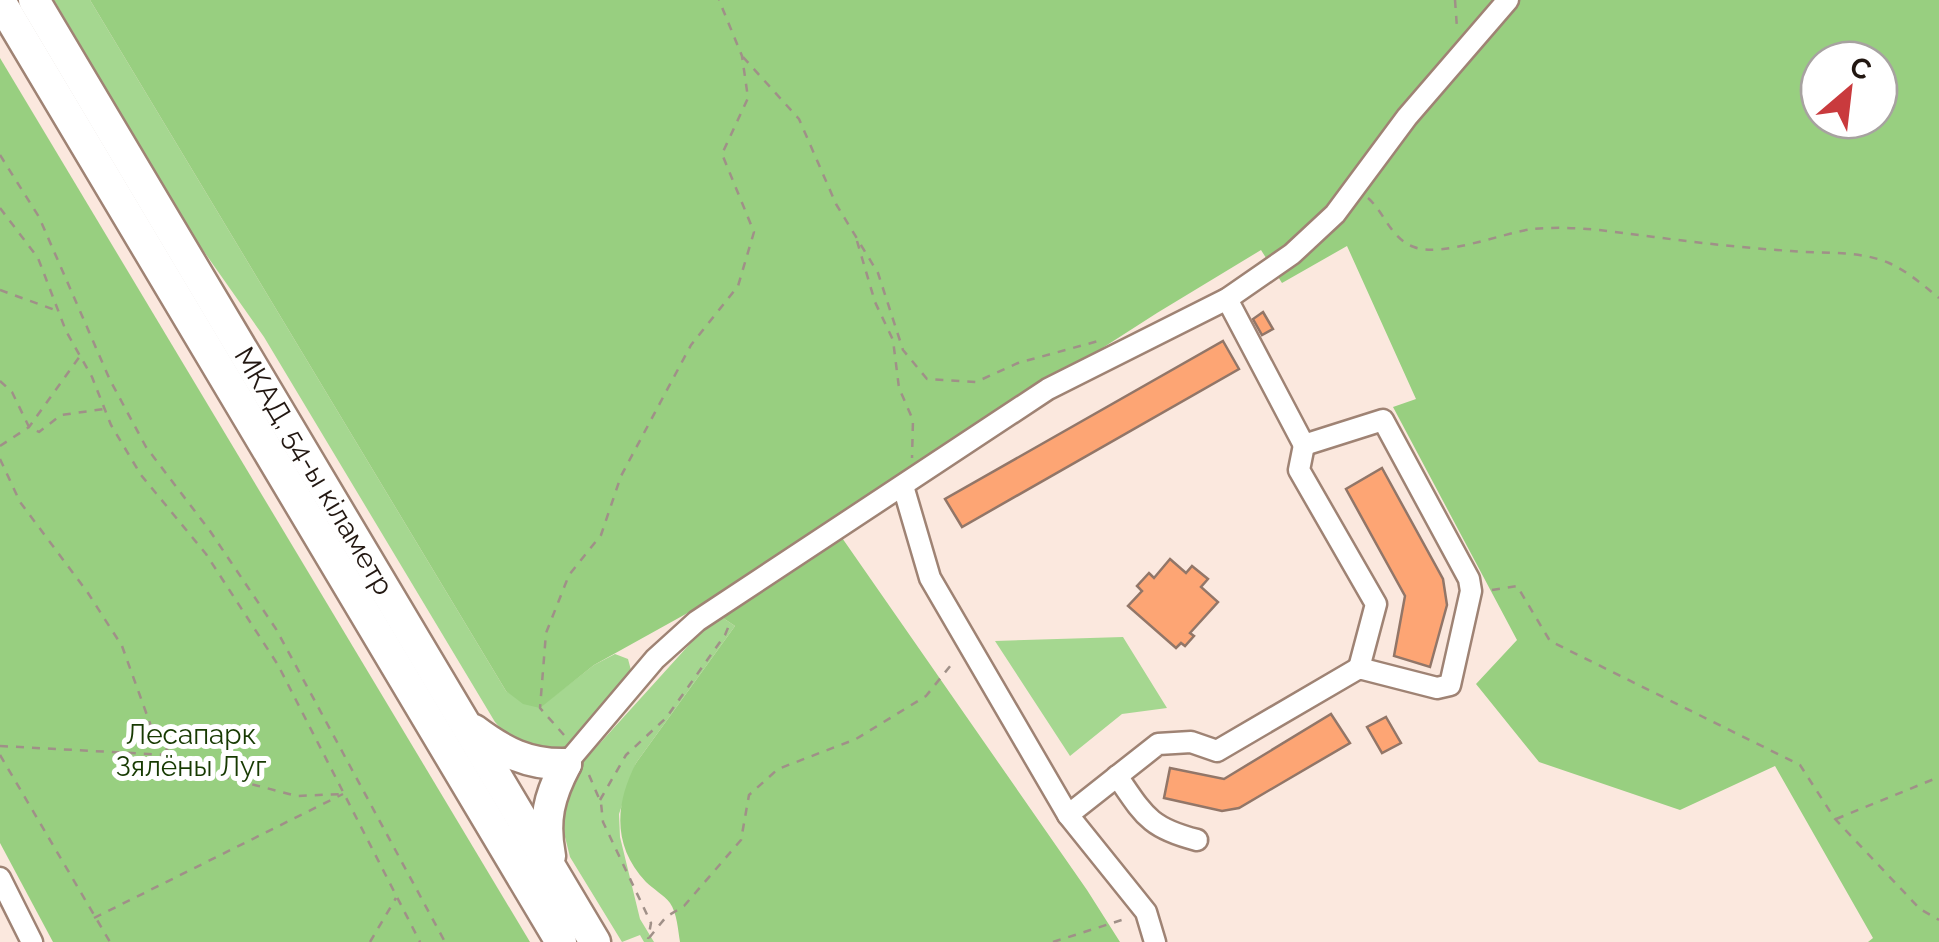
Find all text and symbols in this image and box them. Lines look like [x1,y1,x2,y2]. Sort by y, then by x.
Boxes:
north arrow [1799,40,1899,140]
text: С [1844,49,1877,87]
street label: МКАД, 54-ы кіламетр [227,341,400,601]
park label: Лесапарк Зялёны Луг [115,718,267,783]

